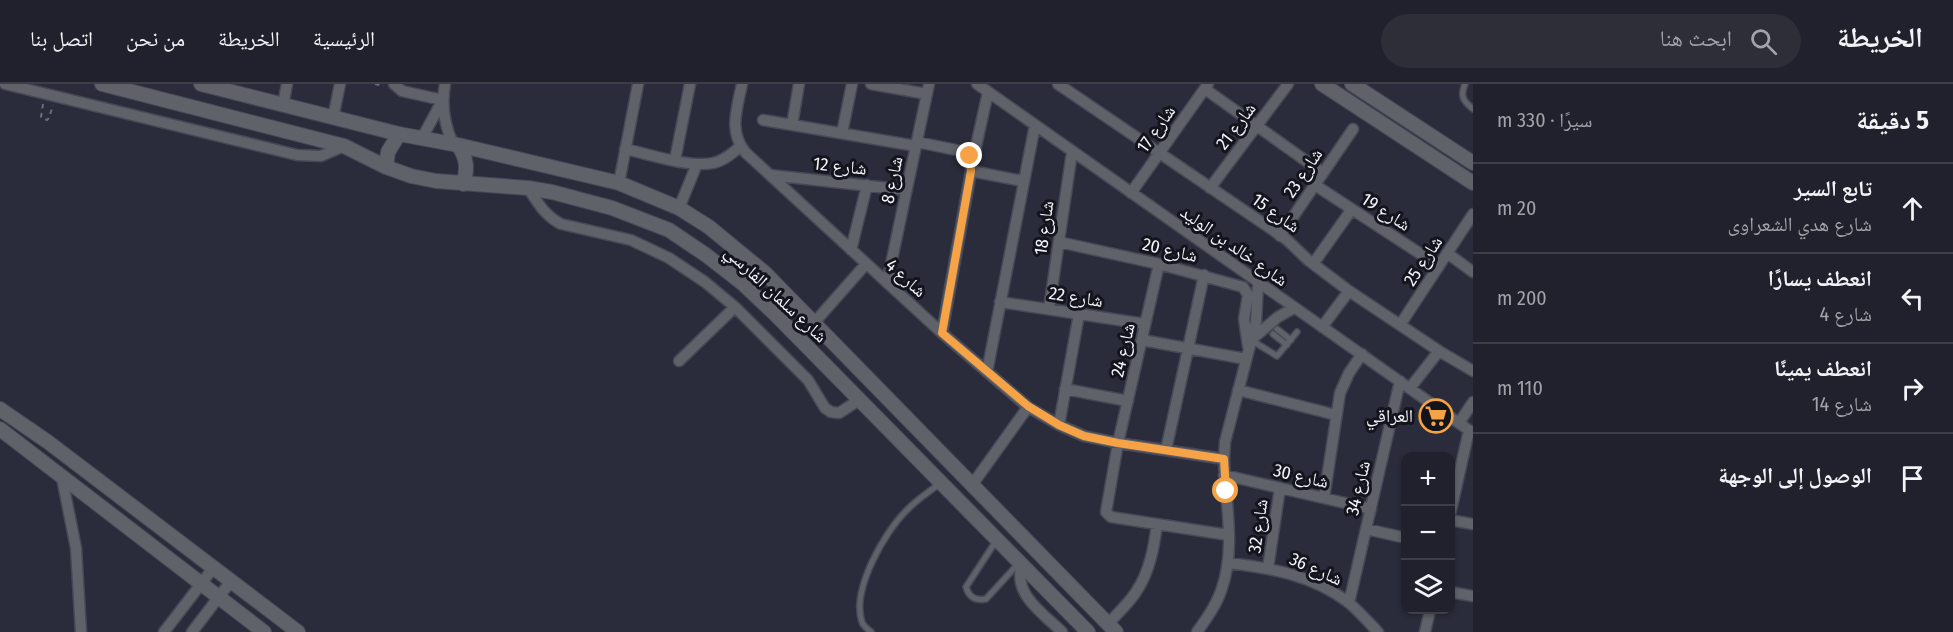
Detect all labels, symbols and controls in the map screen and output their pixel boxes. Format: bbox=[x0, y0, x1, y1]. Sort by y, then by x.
search box bbox=[1381, 14, 1801, 68]
text: الخريطة bbox=[1837, 21, 1923, 54]
text: ابحث هنا bbox=[1660, 25, 1732, 52]
icon: search bbox=[1747, 25, 1780, 58]
text: اتصل بنا bbox=[30, 26, 93, 52]
text: من نحن bbox=[126, 26, 185, 52]
text: الخريطة bbox=[218, 26, 280, 52]
text: الرئيسية bbox=[313, 26, 375, 52]
street label: شارع 21 bbox=[1211, 98, 1261, 154]
street label: شارع 17 bbox=[1132, 101, 1180, 157]
text: 5 دقيقة bbox=[1856, 105, 1929, 136]
text: سيرًا · 330 m bbox=[1497, 108, 1592, 132]
route end bbox=[956, 142, 982, 168]
street label: شارع 23 bbox=[1279, 144, 1327, 202]
street label: شارع 12 bbox=[812, 152, 868, 180]
street label: شارع 8 bbox=[876, 155, 908, 205]
text: تابع السير bbox=[1794, 175, 1872, 202]
street label: شارع 19 bbox=[1357, 188, 1415, 236]
street label: شارع 15 bbox=[1248, 189, 1304, 237]
icon: ahead bbox=[1896, 192, 1929, 225]
text: 20 m bbox=[1497, 196, 1536, 220]
street label: شارع 18 bbox=[1029, 199, 1059, 257]
street label: شارع خالد بن الوليد bbox=[1176, 201, 1292, 291]
text: شارع هدي الشعراوى bbox=[1727, 212, 1872, 236]
street label: شارع 25 bbox=[1399, 232, 1447, 290]
street label: شارع 20 bbox=[1140, 233, 1200, 267]
street label: شارع سلمان الفارسي bbox=[718, 241, 832, 350]
street label: شارع 4 bbox=[881, 254, 931, 302]
text: انعطف يسارًا bbox=[1768, 265, 1872, 292]
street label: شارع 22 bbox=[1047, 282, 1105, 312]
icon: left bbox=[1896, 282, 1929, 315]
text: 200 m bbox=[1497, 286, 1547, 310]
text: شارع 4 bbox=[1820, 302, 1872, 326]
street label: شارع 24 bbox=[1106, 321, 1140, 379]
text: انعطف يمينًا bbox=[1774, 355, 1872, 382]
icon: right bbox=[1896, 372, 1929, 405]
text: 110 m bbox=[1497, 376, 1543, 400]
text: شارع 14 bbox=[1812, 392, 1872, 416]
supermarket icon: العراقي bbox=[1418, 398, 1454, 434]
place label: العراقي bbox=[1366, 405, 1413, 431]
map controls bbox=[1401, 452, 1455, 614]
button: + bbox=[1401, 452, 1455, 506]
street label: شارع 30 bbox=[1271, 459, 1331, 493]
street label: شارع 34 bbox=[1341, 459, 1375, 517]
text: الوصول إلى الوجهة bbox=[1718, 462, 1872, 489]
icon: arrive bbox=[1896, 462, 1929, 495]
route start bbox=[1212, 477, 1238, 503]
street label: شارع 32 bbox=[1243, 498, 1273, 554]
button: − bbox=[1401, 506, 1455, 560]
street label: شارع 36 bbox=[1286, 548, 1346, 590]
button: layers bbox=[1401, 560, 1455, 614]

